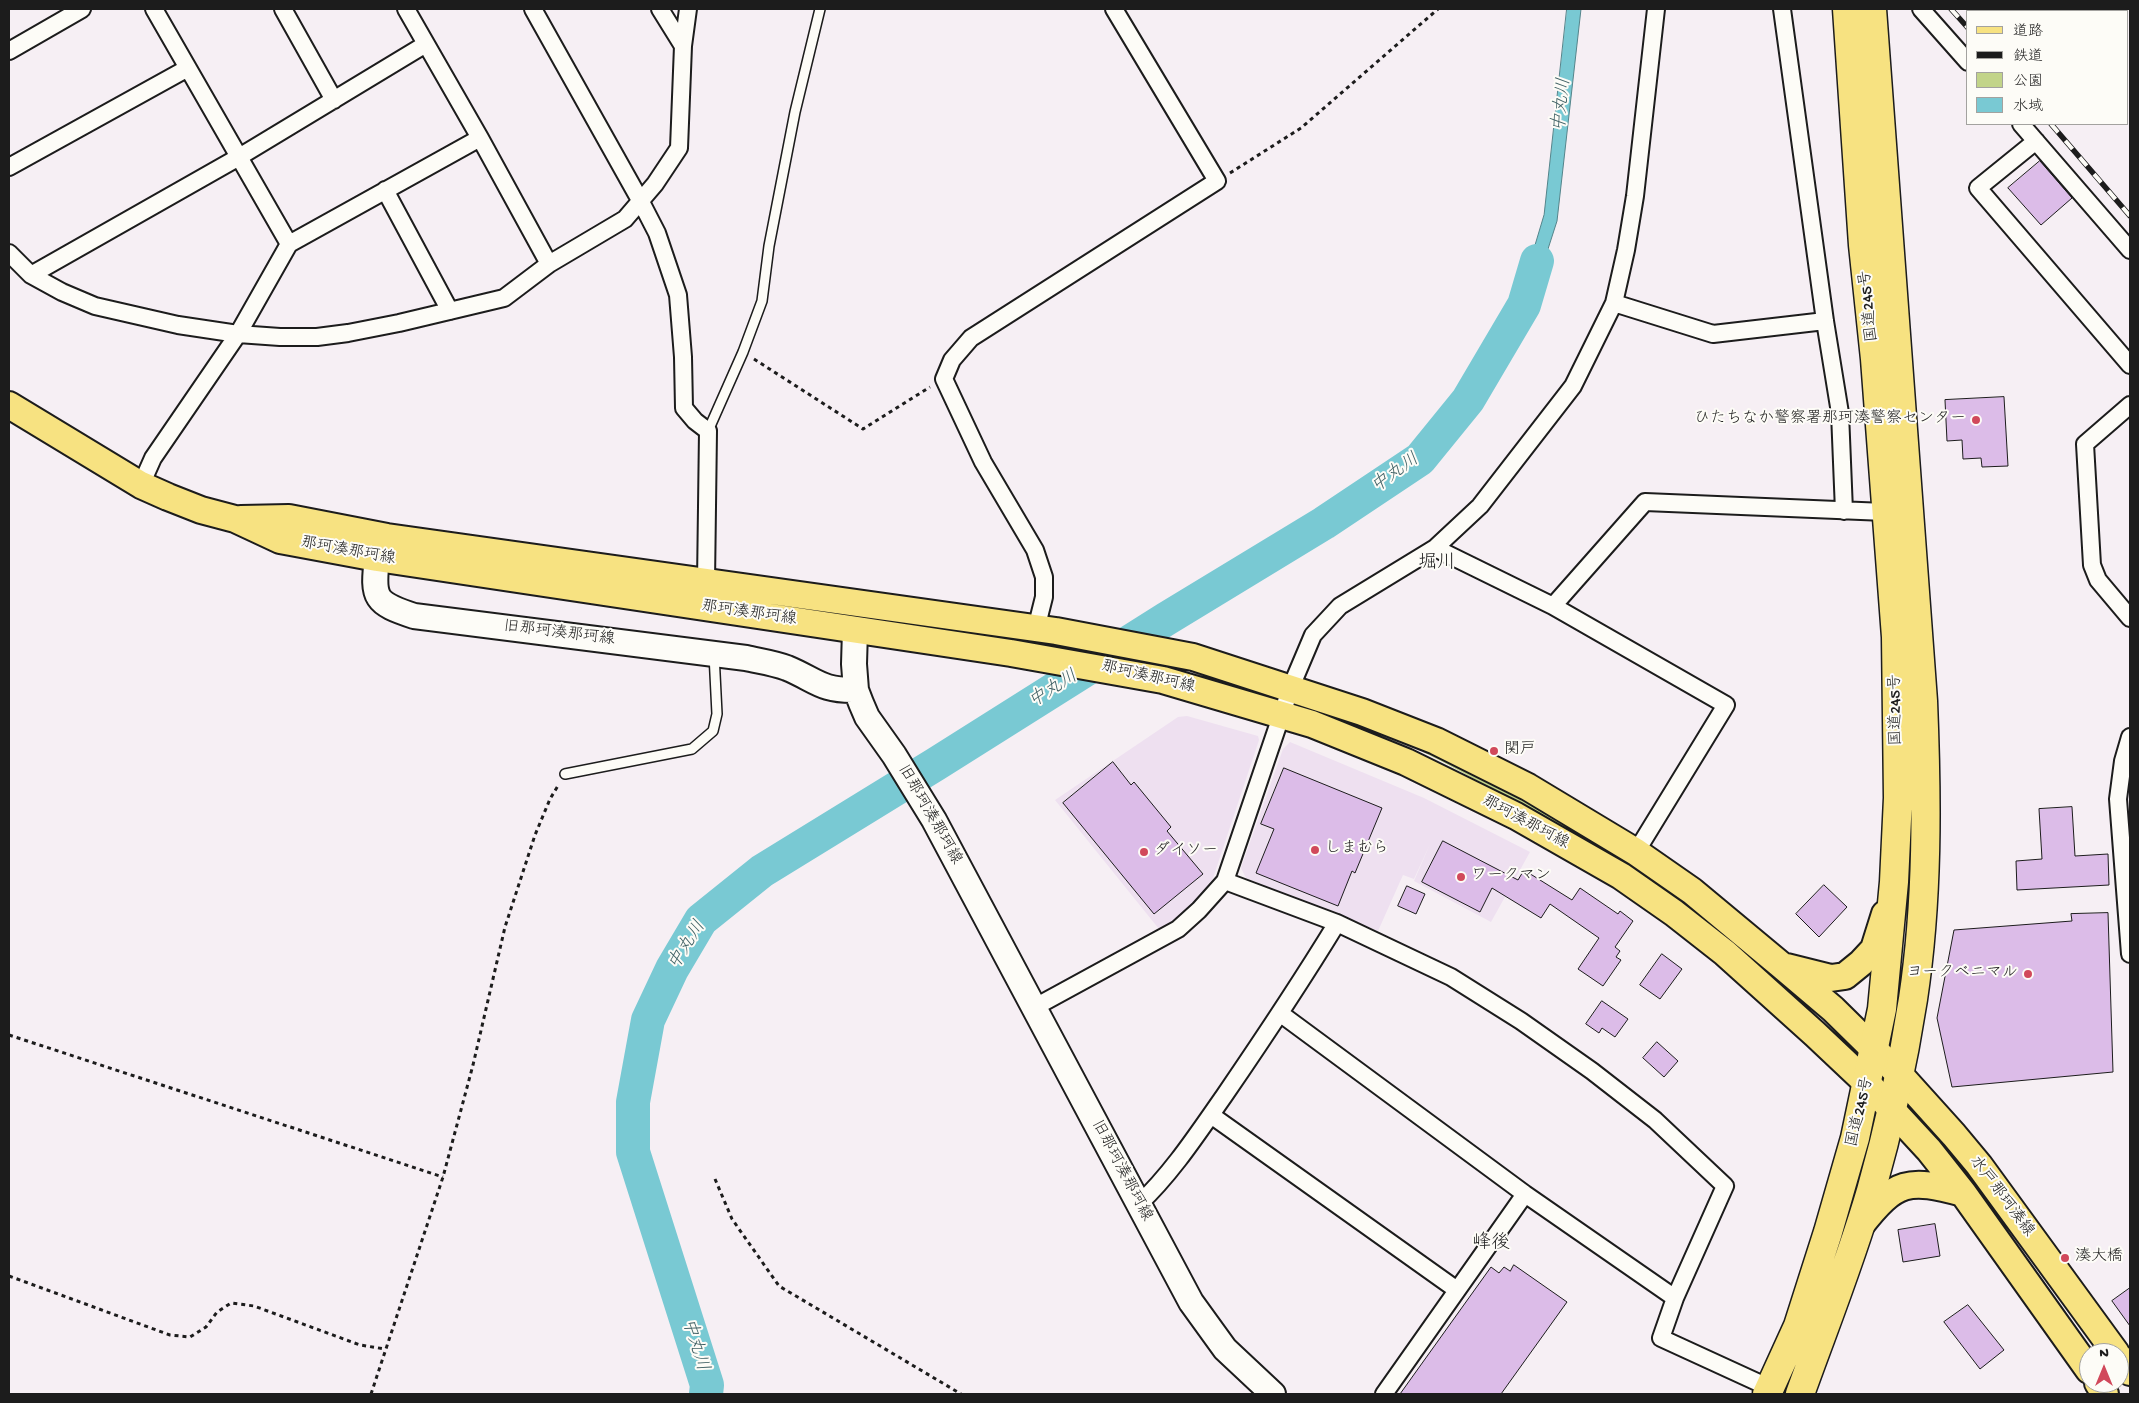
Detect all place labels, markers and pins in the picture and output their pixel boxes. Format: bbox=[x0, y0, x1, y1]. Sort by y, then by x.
place label: ひたちなか警察署那珂湊警察センター bbox=[1694, 410, 1966, 430]
marker: ひたちなか警察署那珂湊警察センター bbox=[1970, 414, 1982, 426]
place label: 関戸 bbox=[1504, 741, 1536, 761]
marker: 関戸 bbox=[1488, 745, 1500, 757]
place label: しまむら bbox=[1325, 840, 1389, 860]
place label: ダイソー bbox=[1154, 842, 1218, 862]
marker: しまむら bbox=[1309, 844, 1321, 856]
marker: ダイソー bbox=[1138, 846, 1150, 858]
place label: ワークマン bbox=[1471, 867, 1551, 887]
marker: ワークマン bbox=[1455, 871, 1467, 883]
place label: ヨークベニマル bbox=[1907, 964, 2018, 984]
marker: ヨークベニマル bbox=[2022, 968, 2034, 980]
place label: 湊大橋 bbox=[2075, 1248, 2123, 1268]
marker: 湊大橋 bbox=[2059, 1252, 2071, 1264]

